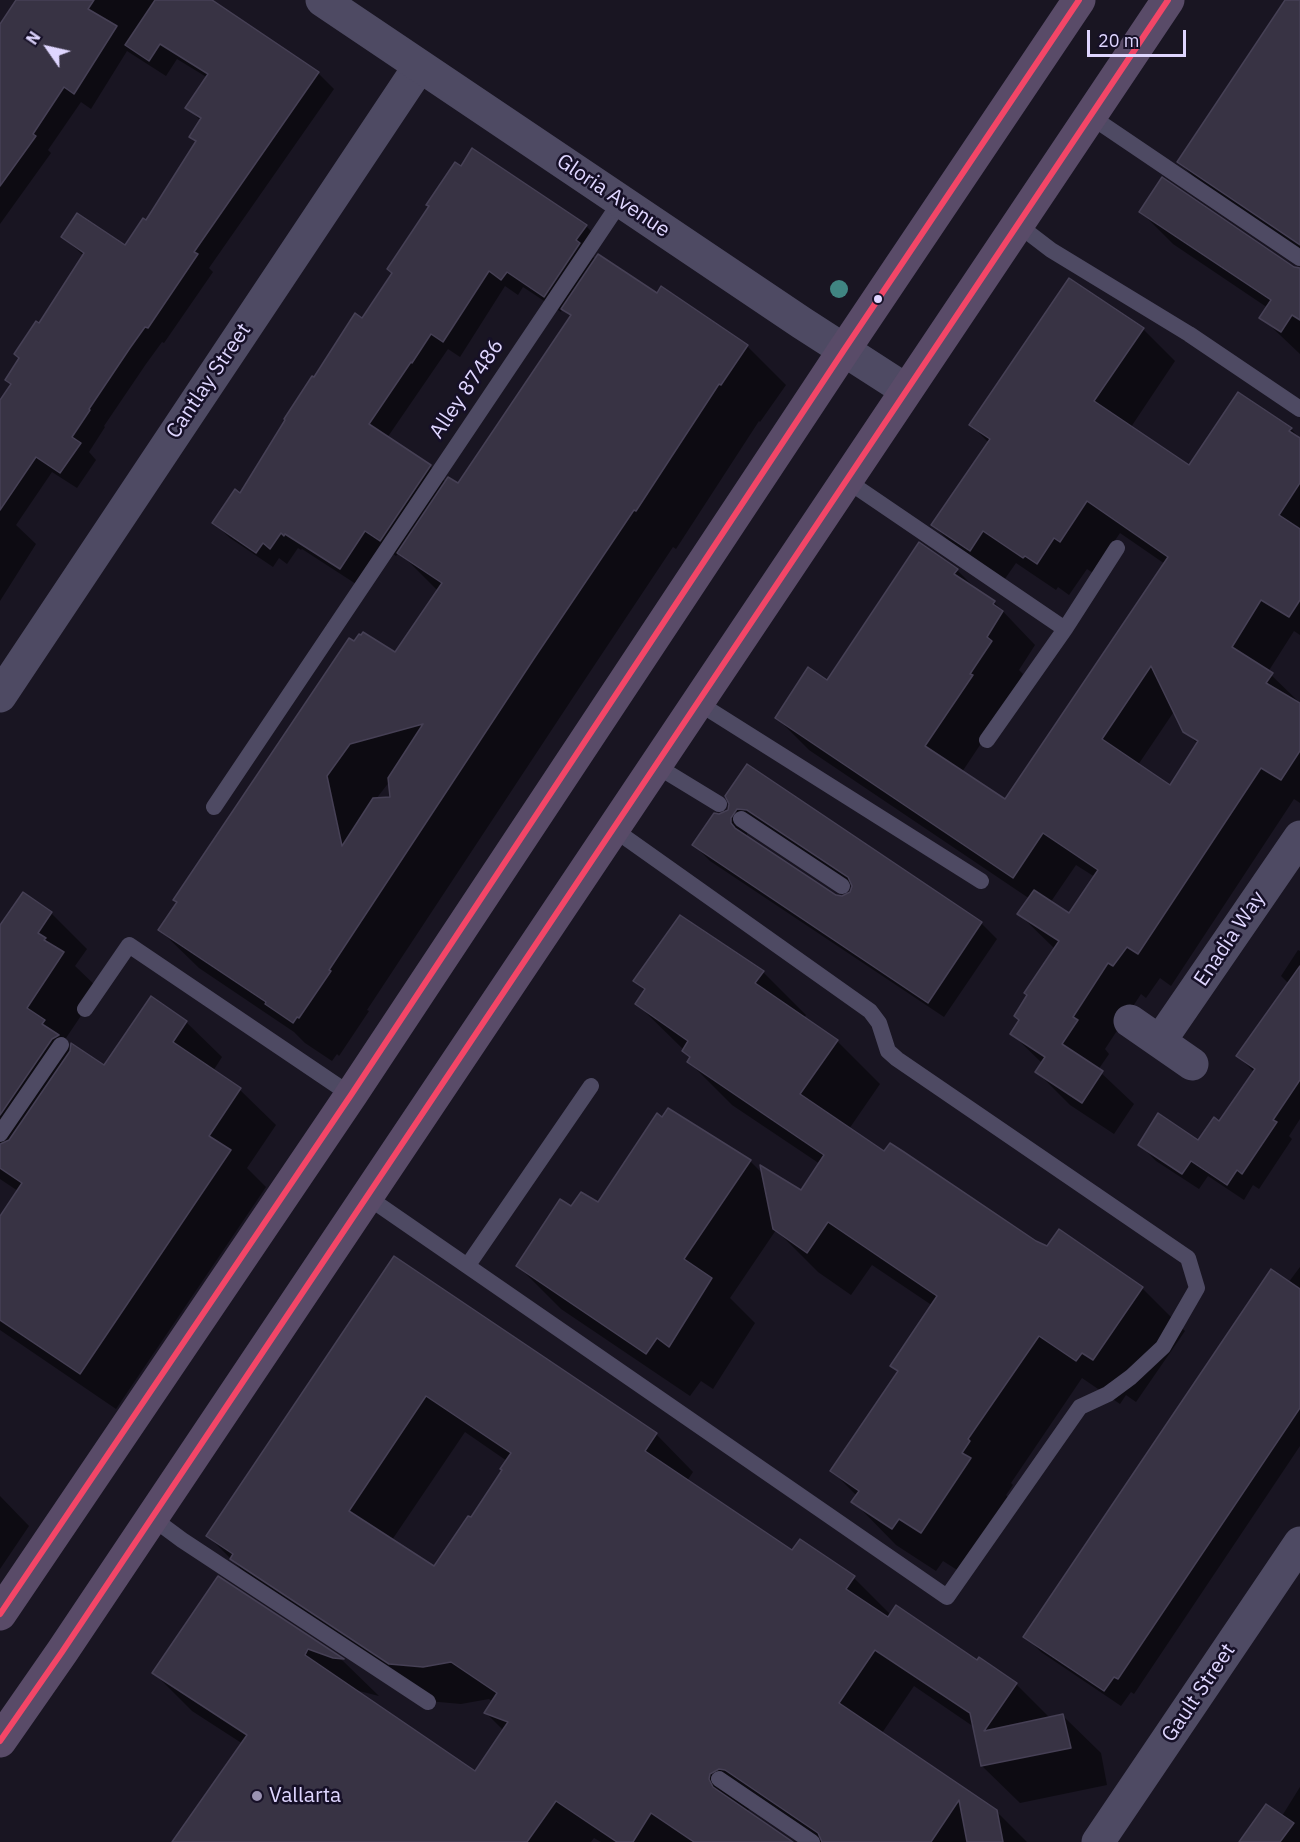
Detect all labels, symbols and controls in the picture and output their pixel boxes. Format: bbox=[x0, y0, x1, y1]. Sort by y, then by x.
north arrow bbox=[18, 18, 78, 78]
scale bar bbox=[1090, 18, 1189, 56]
text: N bbox=[22, 28, 45, 48]
text: 20 m bbox=[1098, 29, 1140, 52]
street label: Gloria Avenue bbox=[552, 149, 674, 243]
unlabelled marker bbox=[872, 293, 884, 305]
street label: Cantlay Street bbox=[161, 319, 257, 443]
street label: Alley 87486 bbox=[425, 334, 509, 444]
street label: Enadia Way bbox=[1189, 887, 1271, 991]
street label: Gault Street bbox=[1157, 1639, 1241, 1747]
place label: Vallarta bbox=[269, 1783, 341, 1809]
marker: Vallarta bbox=[250, 1789, 264, 1803]

